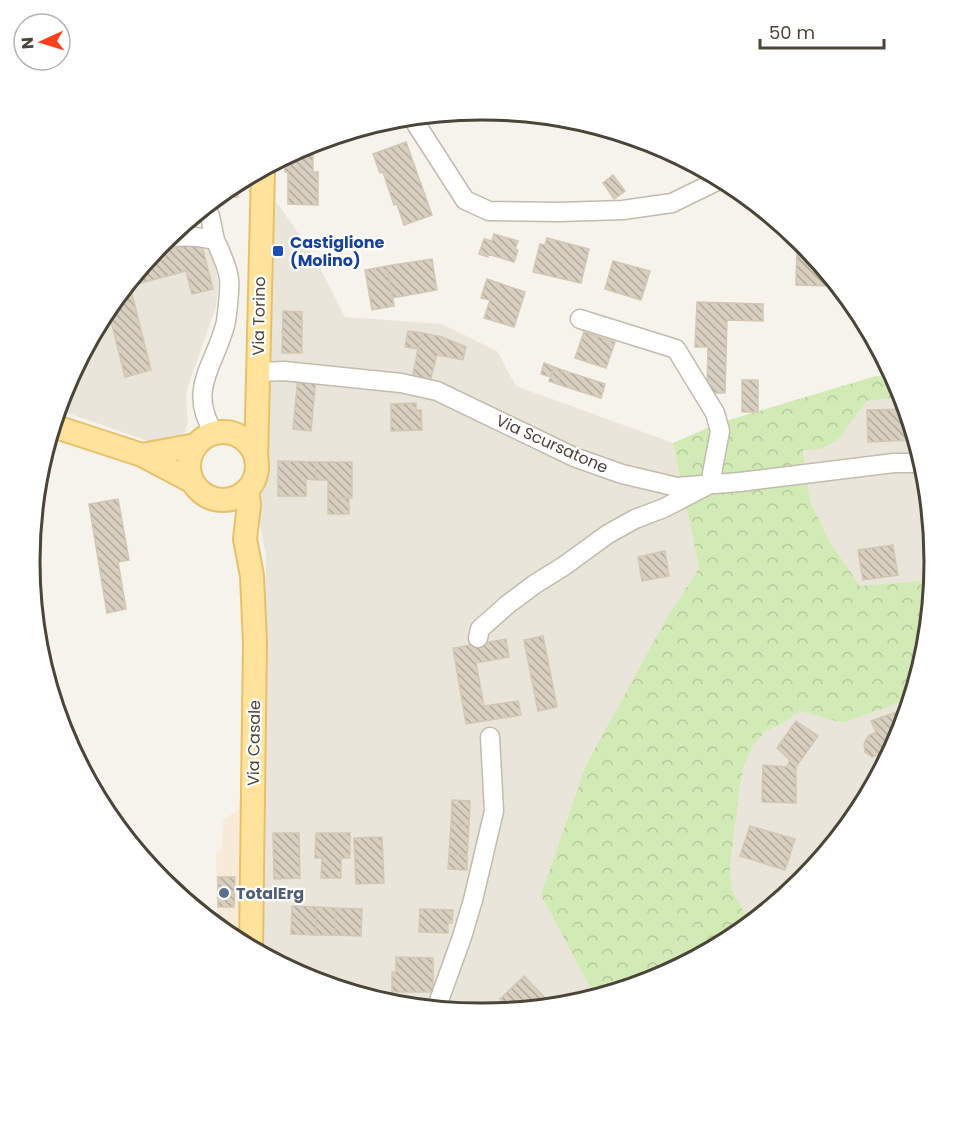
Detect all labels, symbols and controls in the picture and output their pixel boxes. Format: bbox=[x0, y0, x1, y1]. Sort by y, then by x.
north arrow bbox=[12, 12, 72, 72]
scale bar bbox=[760, 12, 884, 50]
text: 50 m bbox=[769, 20, 815, 45]
text: N bbox=[16, 36, 39, 50]
place label: Castiglione (Molino) bbox=[290, 231, 384, 272]
marker: Castiglione (Molino) bbox=[271, 244, 285, 258]
street label: Via Torino bbox=[247, 276, 271, 356]
street label: Via Scursatone bbox=[492, 409, 612, 479]
street label: Via Casale bbox=[242, 700, 266, 786]
place label: TotalErg bbox=[236, 882, 304, 905]
marker: TotalErg bbox=[217, 886, 231, 900]

